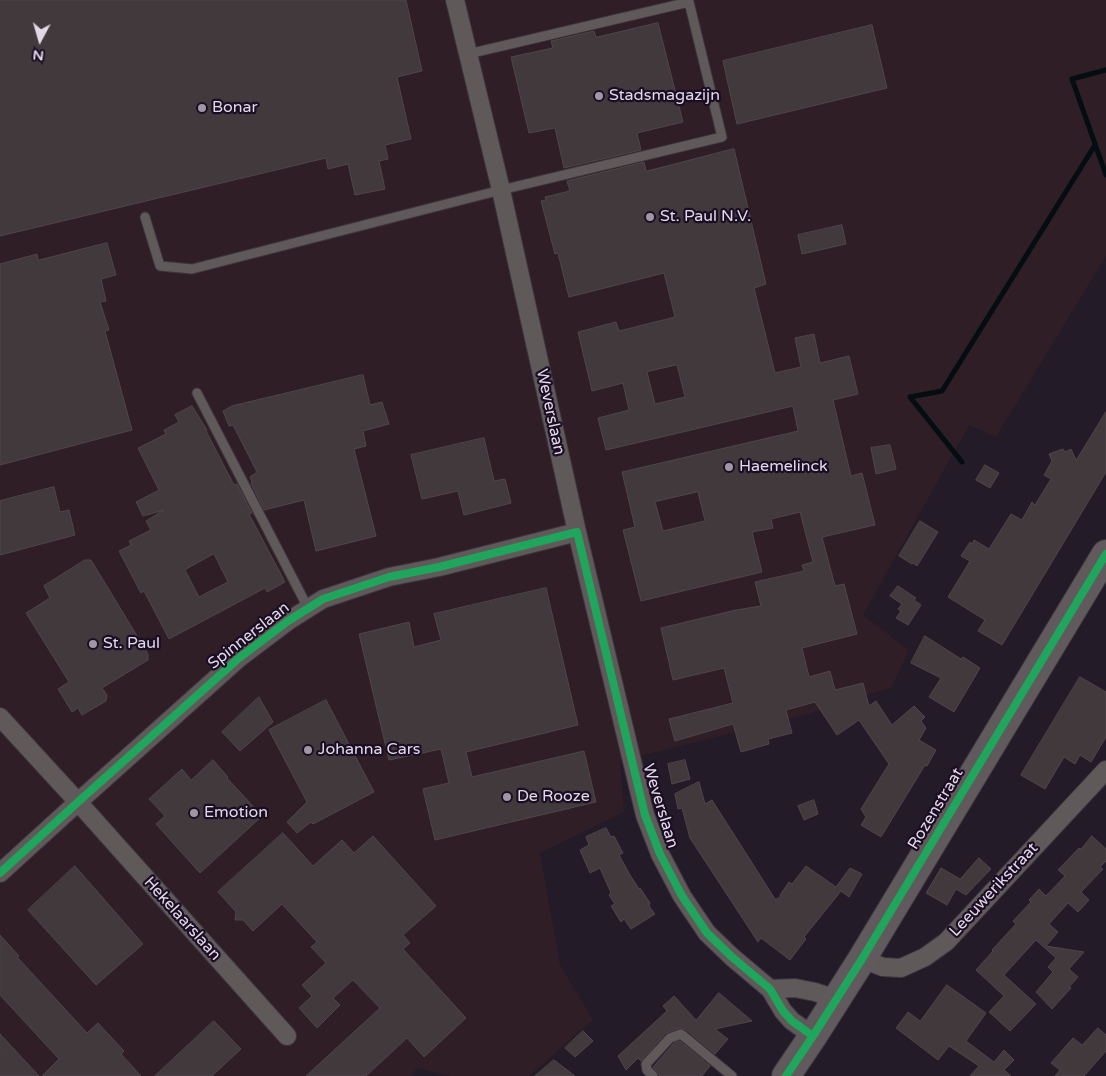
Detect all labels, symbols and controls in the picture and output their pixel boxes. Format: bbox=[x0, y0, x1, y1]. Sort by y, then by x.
north arrow bbox=[15, 15, 65, 65]
text: N bbox=[32, 46, 45, 64]
place label: Stadsmagazijn bbox=[609, 86, 720, 106]
marker: Stadsmagazijn bbox=[593, 90, 605, 102]
place label: Bonar bbox=[212, 98, 258, 118]
marker: Bonar bbox=[196, 102, 208, 114]
place label: St. Paul N.V. bbox=[660, 207, 751, 227]
marker: St. Paul N.V. bbox=[644, 211, 656, 223]
street label: Weverslaan bbox=[532, 367, 568, 457]
place label: Haemelinck bbox=[739, 457, 828, 477]
marker: Haemelinck bbox=[723, 461, 735, 473]
street label: Spinnerslaan bbox=[205, 598, 293, 674]
place label: St. Paul bbox=[103, 634, 160, 654]
marker: St. Paul bbox=[87, 638, 99, 650]
place label: Johanna Cars bbox=[318, 740, 420, 760]
marker: Johanna Cars bbox=[302, 744, 314, 756]
street label: Weverslaan bbox=[638, 761, 682, 851]
street label: Rozenstraat bbox=[904, 765, 968, 853]
place label: De Rooze bbox=[517, 787, 590, 807]
marker: De Rooze bbox=[501, 791, 513, 803]
place label: Emotion bbox=[204, 803, 268, 823]
marker: Emotion bbox=[188, 807, 200, 819]
street label: Leeuwerikstraat bbox=[946, 839, 1042, 941]
street label: Hekelaarslaan bbox=[139, 873, 225, 965]

